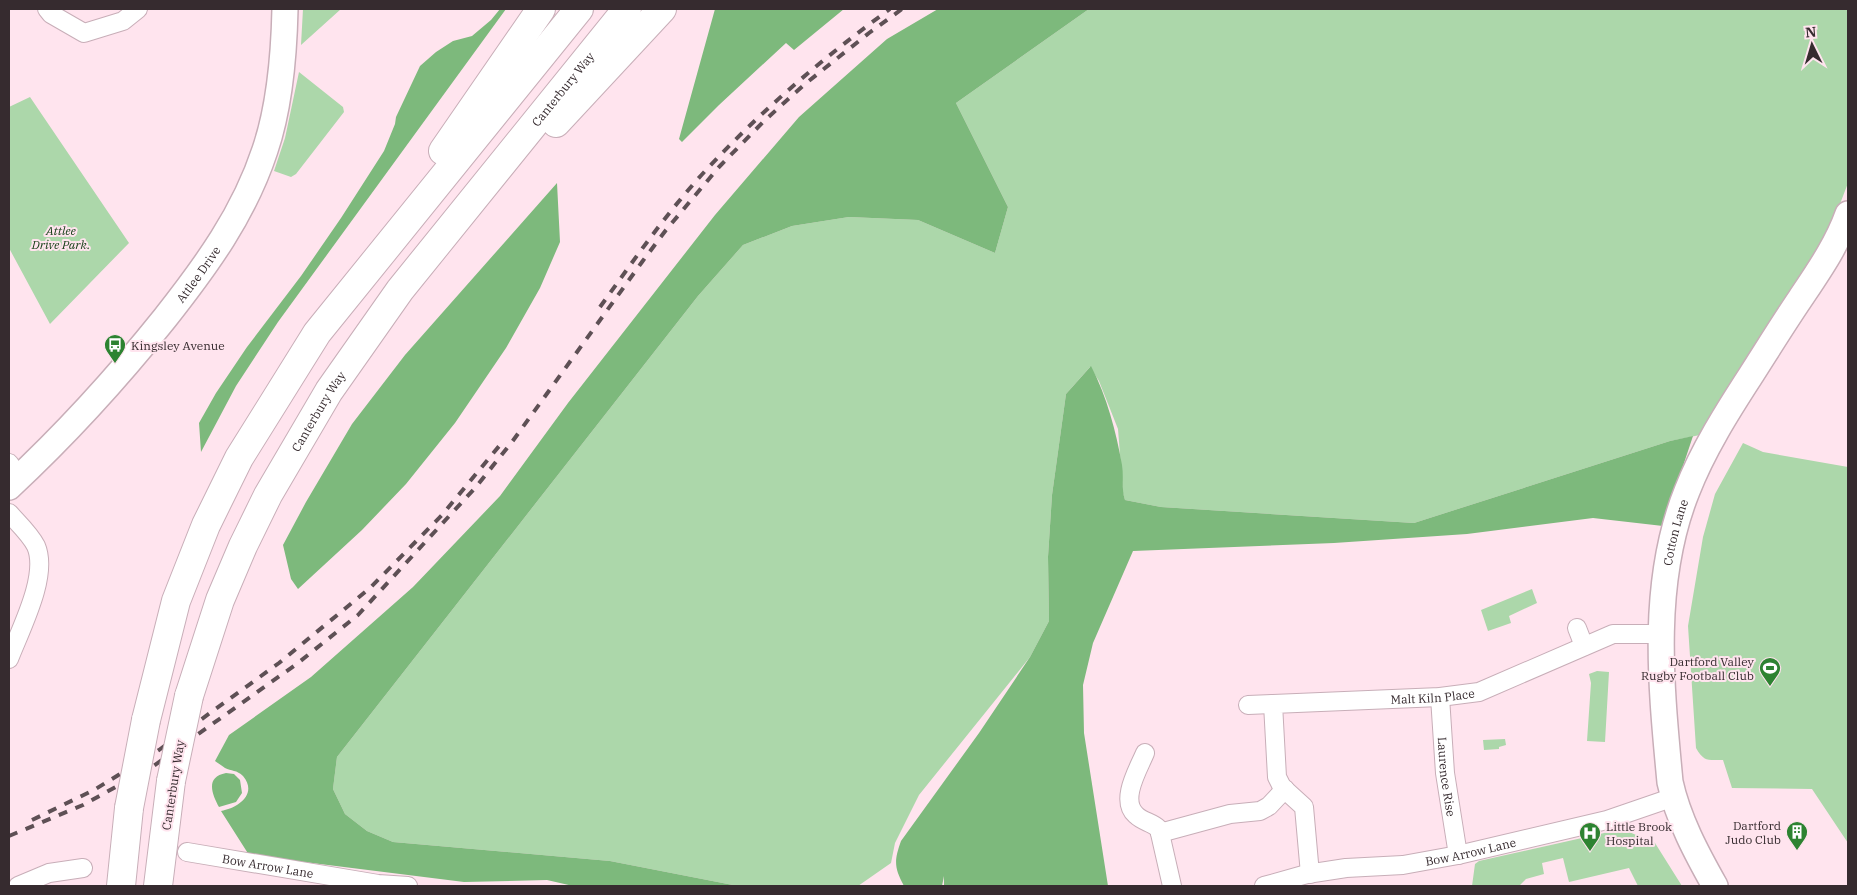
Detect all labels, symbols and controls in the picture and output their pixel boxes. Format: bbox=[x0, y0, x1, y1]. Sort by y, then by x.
north arrow bbox=[1787, 20, 1837, 70]
text: N bbox=[1805, 23, 1817, 41]
street label: Canterbury Way bbox=[528, 48, 597, 129]
park label: Attlee Drive Park. bbox=[31, 223, 90, 252]
street label: Attlee Drive bbox=[172, 243, 223, 305]
bus stop icon: Kingsley Avenue bbox=[103, 333, 127, 364]
place label: Kingsley Avenue bbox=[131, 338, 225, 353]
street label: Canterbury Way bbox=[288, 368, 349, 454]
street label: Cotton Lane bbox=[1659, 497, 1691, 567]
place label: Dartford Valley Rugby Football Club bbox=[1641, 654, 1755, 683]
sports icon: Dartford Valley Rugby Football Club bbox=[1758, 656, 1782, 687]
street label: Malt Kiln Place bbox=[1390, 685, 1475, 707]
street label: Laurence Rise bbox=[1435, 736, 1459, 817]
street label: Canterbury Way bbox=[158, 738, 188, 831]
place label: Dartford Judo Club bbox=[1725, 818, 1781, 847]
place label: Little Brook Hospital bbox=[1606, 819, 1672, 848]
building icon: Dartford Judo Club bbox=[1785, 820, 1809, 851]
hospital icon: Little Brook Hospital bbox=[1578, 821, 1602, 852]
street label: Bow Arrow Lane bbox=[1424, 834, 1517, 868]
street label: Bow Arrow Lane bbox=[221, 851, 315, 881]

